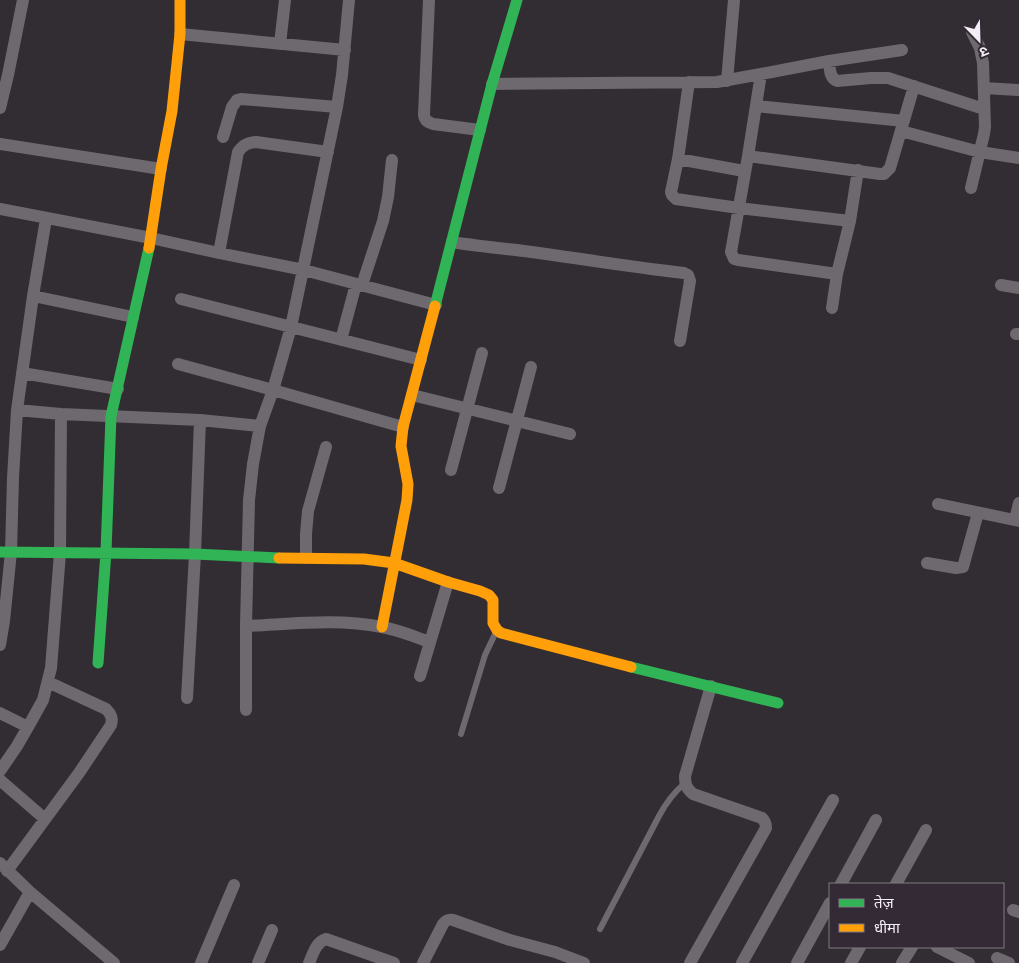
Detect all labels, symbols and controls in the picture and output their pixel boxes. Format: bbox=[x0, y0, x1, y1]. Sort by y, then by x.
north arrow bbox=[954, 15, 1004, 65]
text: उ bbox=[976, 42, 992, 63]
legend bbox=[829, 883, 1004, 948]
text: तेज़ bbox=[874, 892, 895, 912]
text: धीमा bbox=[874, 917, 901, 937]

